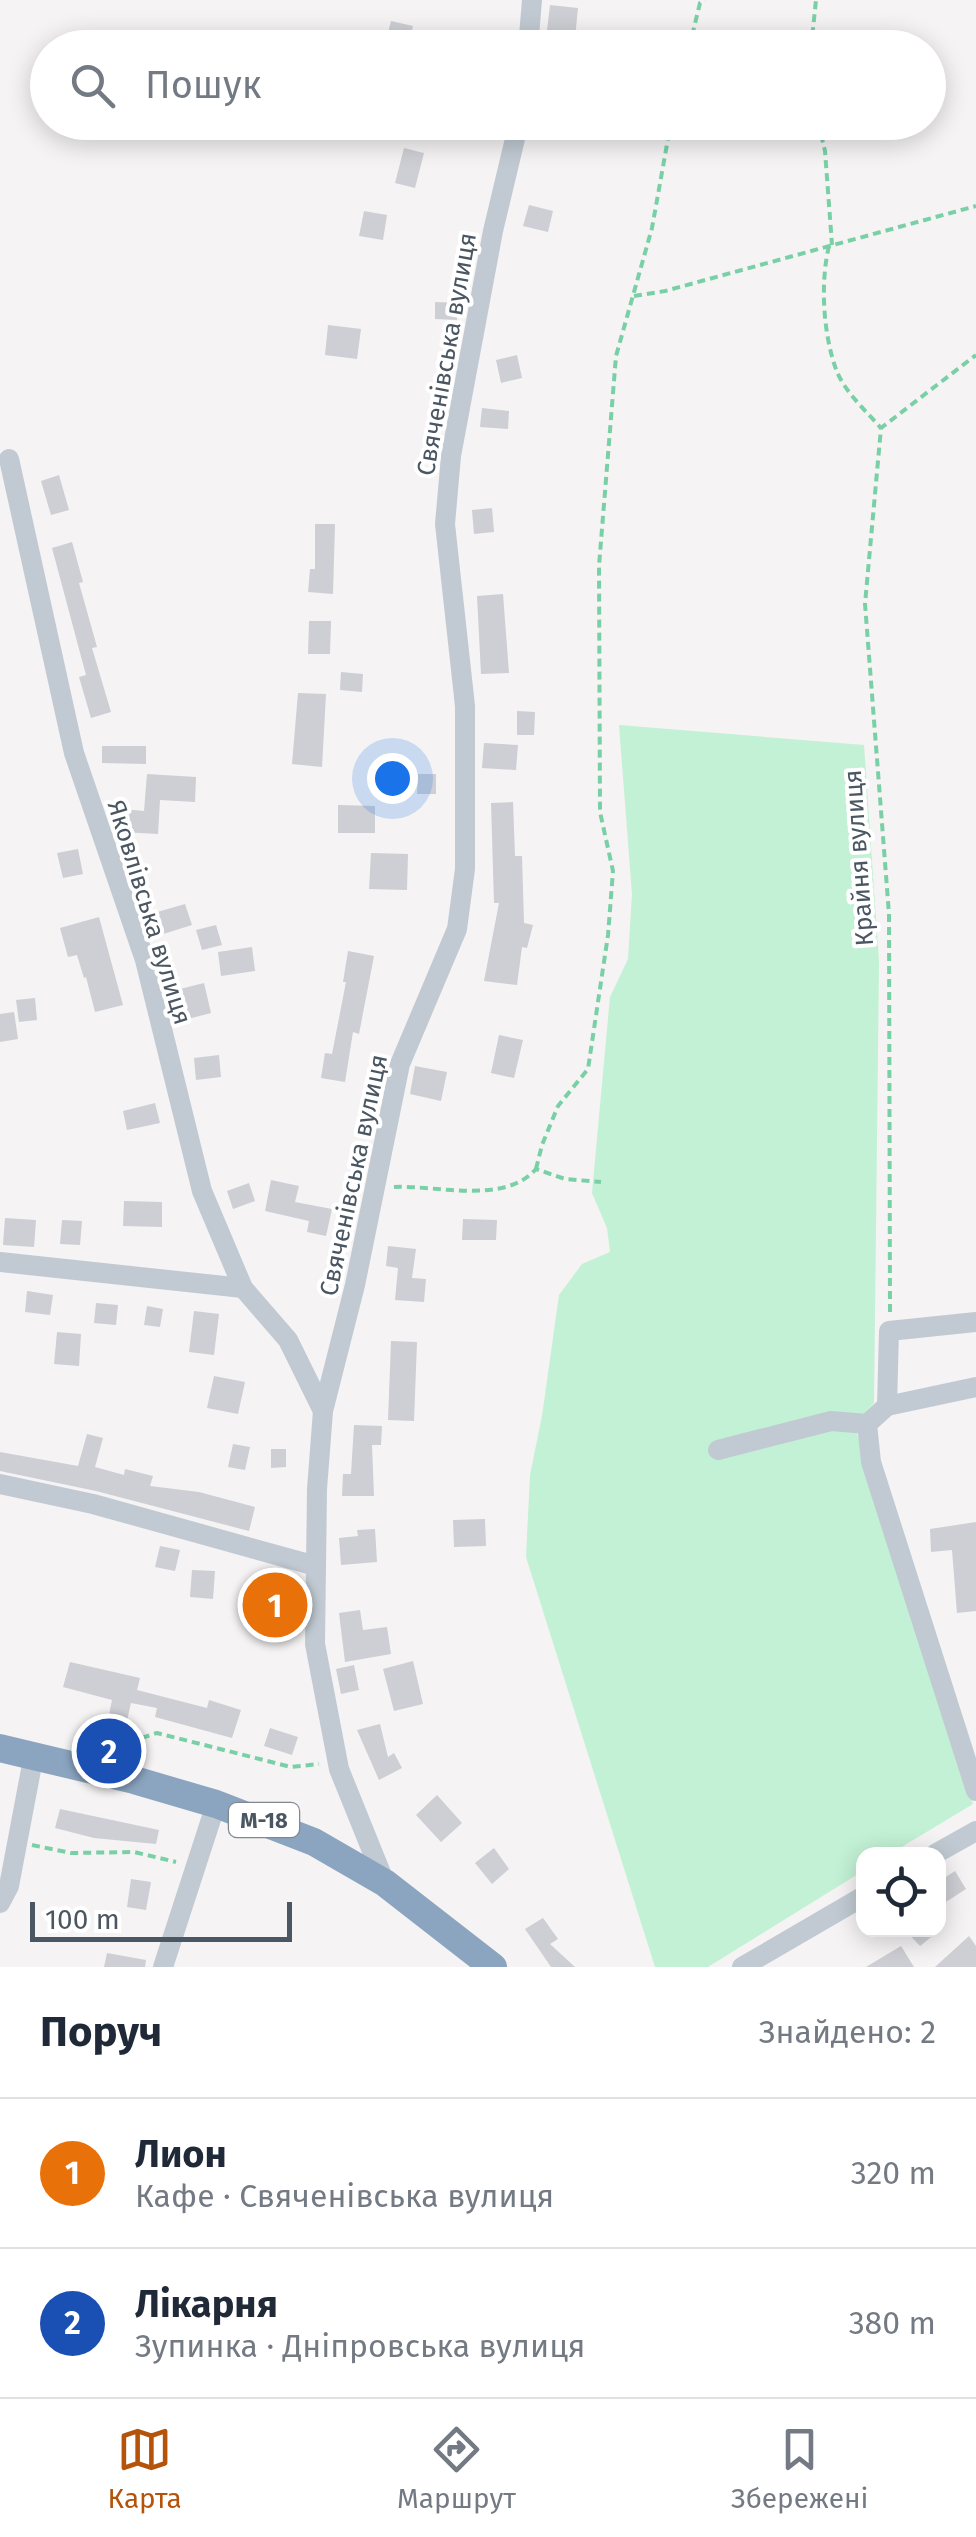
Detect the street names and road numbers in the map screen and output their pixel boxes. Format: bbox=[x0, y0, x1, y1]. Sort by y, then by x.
street label: Свяченівська вулиця bbox=[411, 230, 483, 478]
street label: Крайня вулиця bbox=[838, 769, 880, 947]
street label: Яковлівська вулиця bbox=[101, 796, 197, 1028]
street label: Свяченівська вулиця bbox=[314, 1052, 394, 1299]
road number: М-18 bbox=[229, 1803, 299, 1837]

